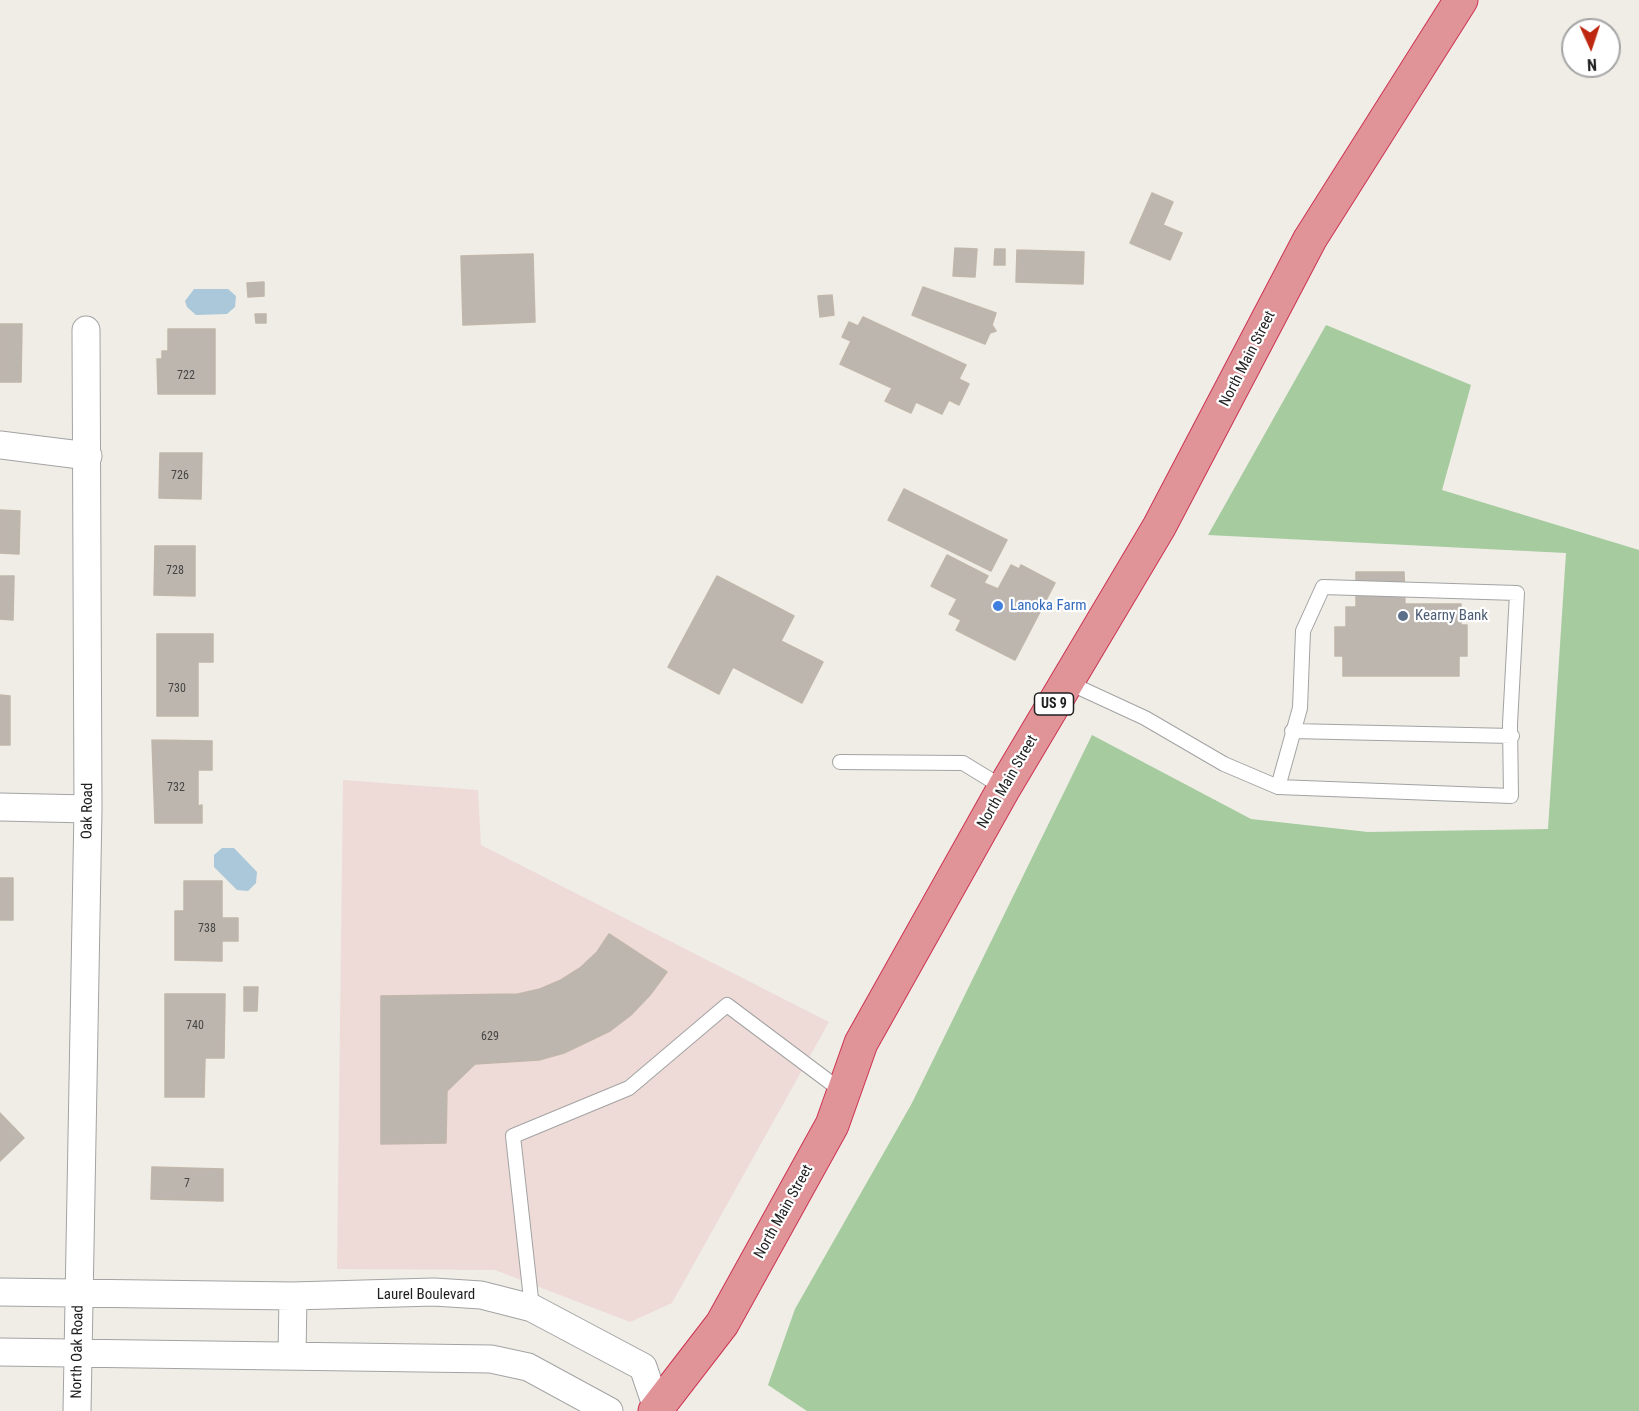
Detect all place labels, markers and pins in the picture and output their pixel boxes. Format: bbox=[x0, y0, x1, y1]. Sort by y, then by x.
place label: Lanoka Farm bbox=[1010, 597, 1087, 615]
marker: Lanoka Farm bbox=[991, 599, 1005, 613]
place label: Kearny Bank bbox=[1415, 607, 1488, 625]
marker: Kearny Bank bbox=[1396, 609, 1410, 623]

